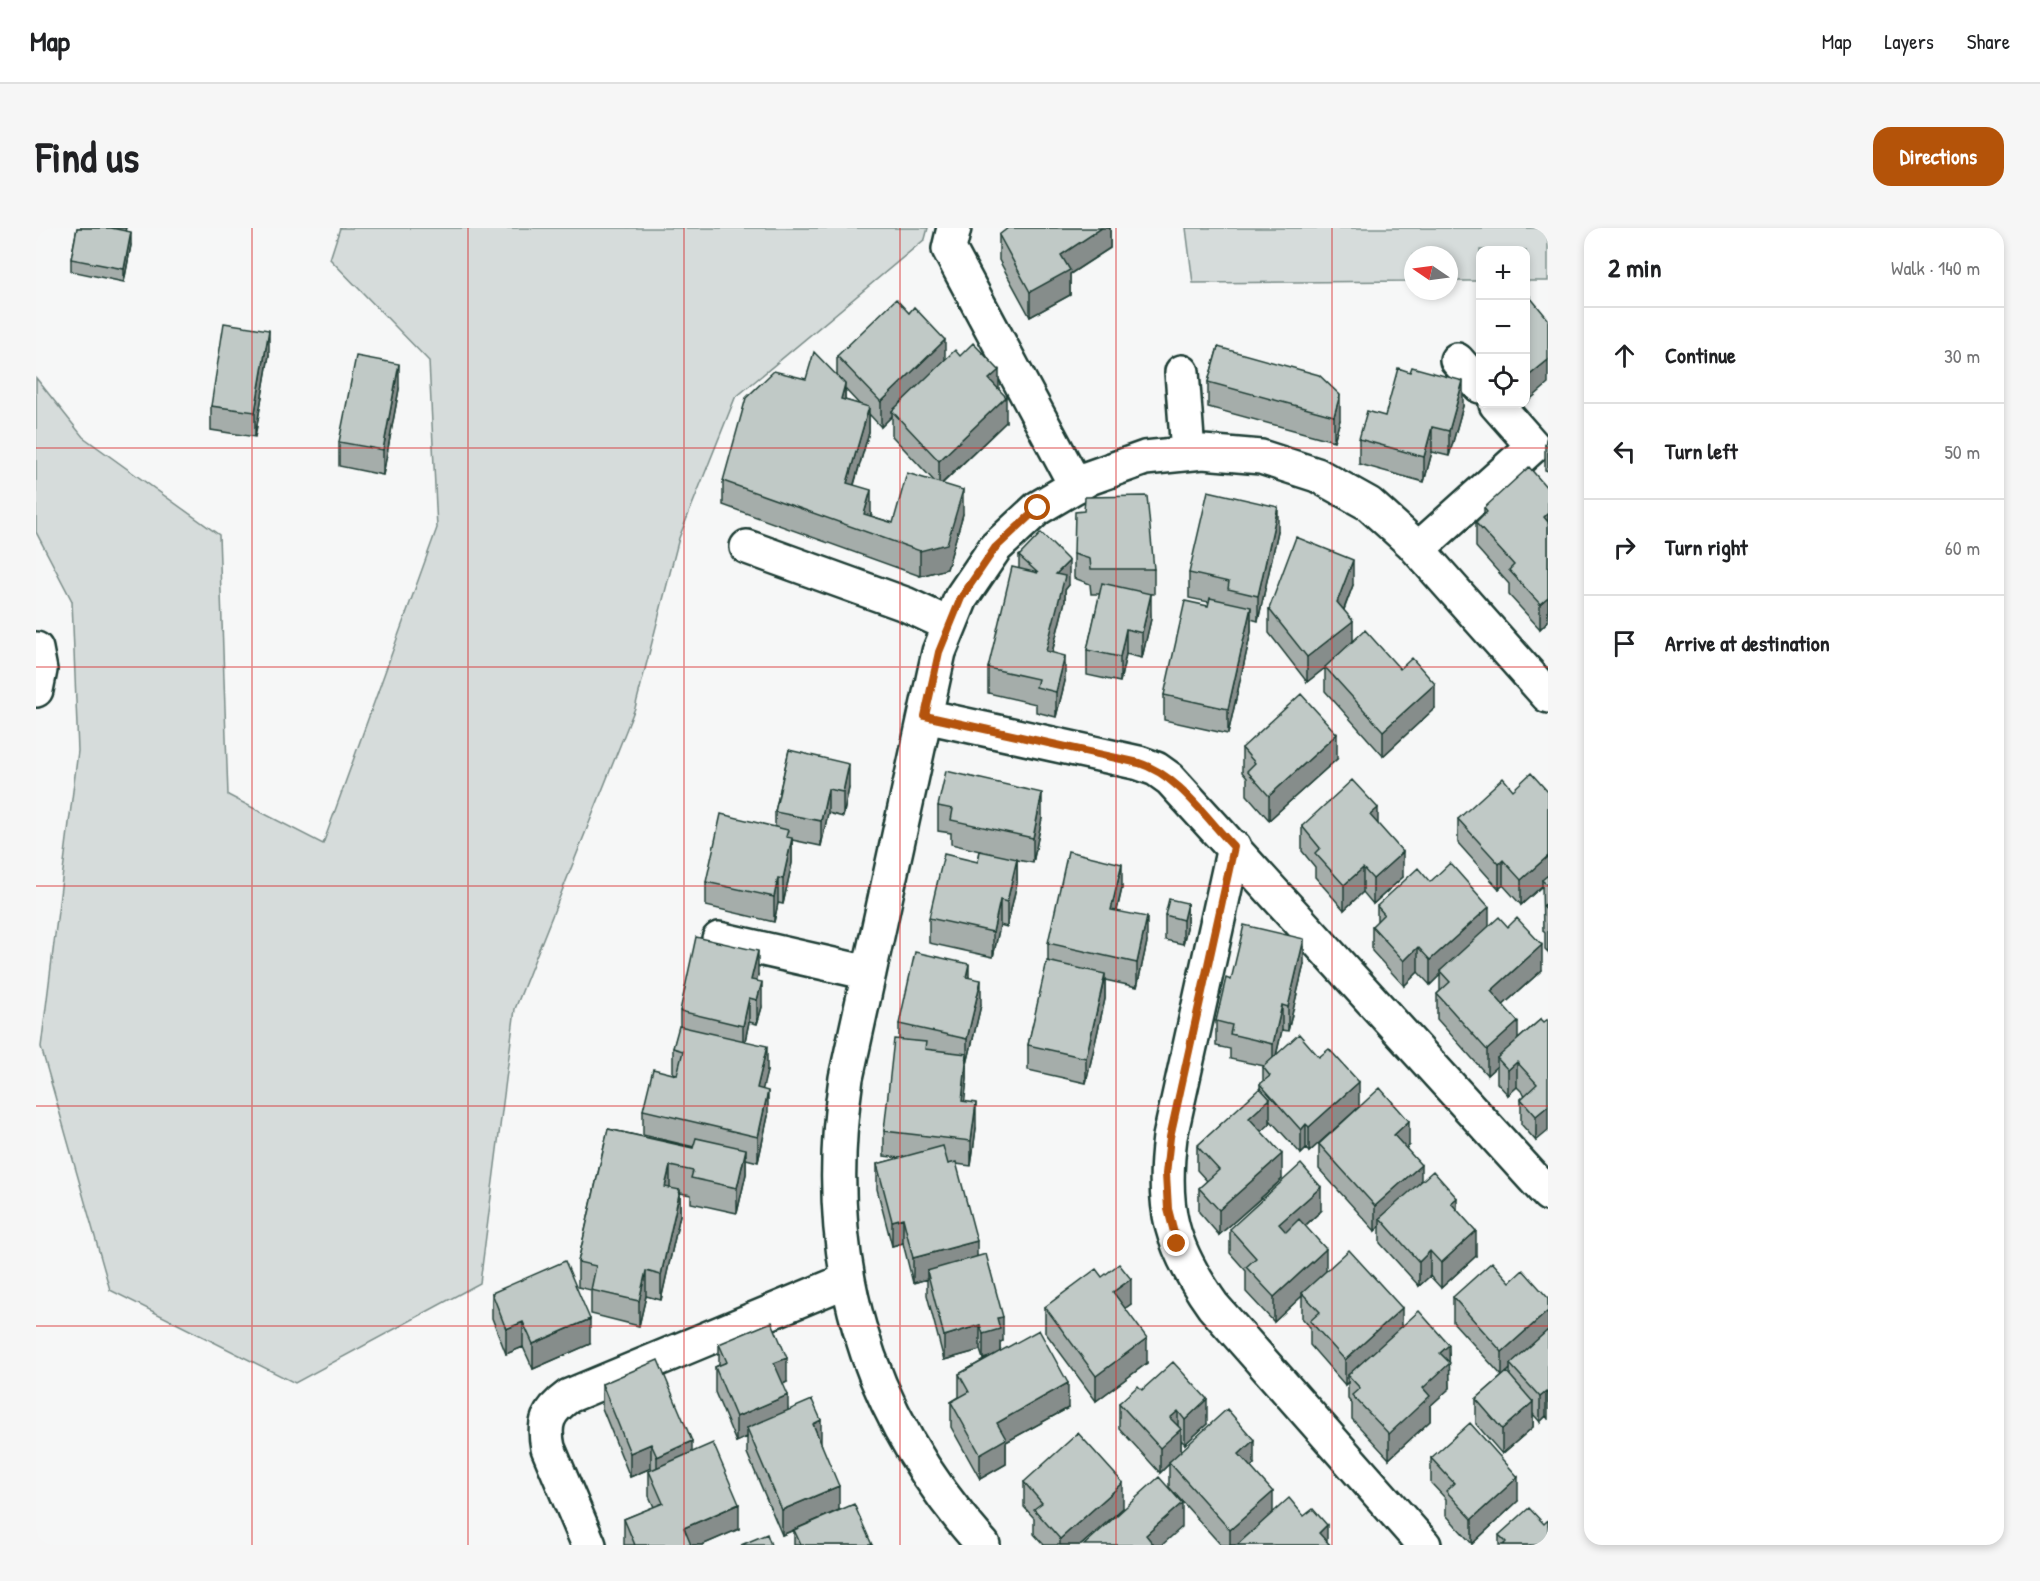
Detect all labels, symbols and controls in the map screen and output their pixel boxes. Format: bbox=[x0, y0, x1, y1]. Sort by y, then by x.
text: Map bbox=[30, 22, 70, 60]
text: Map bbox=[1822, 27, 1851, 56]
text: Layers bbox=[1884, 27, 1934, 56]
text: Share bbox=[1967, 27, 2010, 56]
button: Directions bbox=[1873, 127, 2004, 186]
text: Find us bbox=[36, 128, 139, 185]
north arrow bbox=[1404, 246, 1458, 300]
map controls bbox=[1476, 246, 1530, 408]
button: + bbox=[1476, 246, 1530, 300]
text: 2 min bbox=[1608, 250, 1661, 285]
text: Walk · 140 m bbox=[1891, 254, 1980, 281]
button: − bbox=[1476, 300, 1530, 354]
icon: ahead bbox=[1608, 339, 1641, 372]
text: Continue bbox=[1665, 340, 1736, 370]
text: 30 m bbox=[1944, 342, 1980, 369]
button: locate bbox=[1476, 354, 1530, 408]
icon: left bbox=[1608, 435, 1641, 468]
text: Turn left bbox=[1665, 436, 1738, 466]
text: 50 m bbox=[1944, 438, 1980, 465]
route start bbox=[1024, 494, 1050, 520]
icon: right bbox=[1608, 531, 1641, 564]
text: Turn right bbox=[1665, 532, 1748, 562]
text: 60 m bbox=[1945, 534, 1980, 561]
icon: arrive bbox=[1608, 627, 1641, 660]
text: Arrive at destination bbox=[1665, 628, 1830, 658]
route end bbox=[1163, 1230, 1189, 1256]

